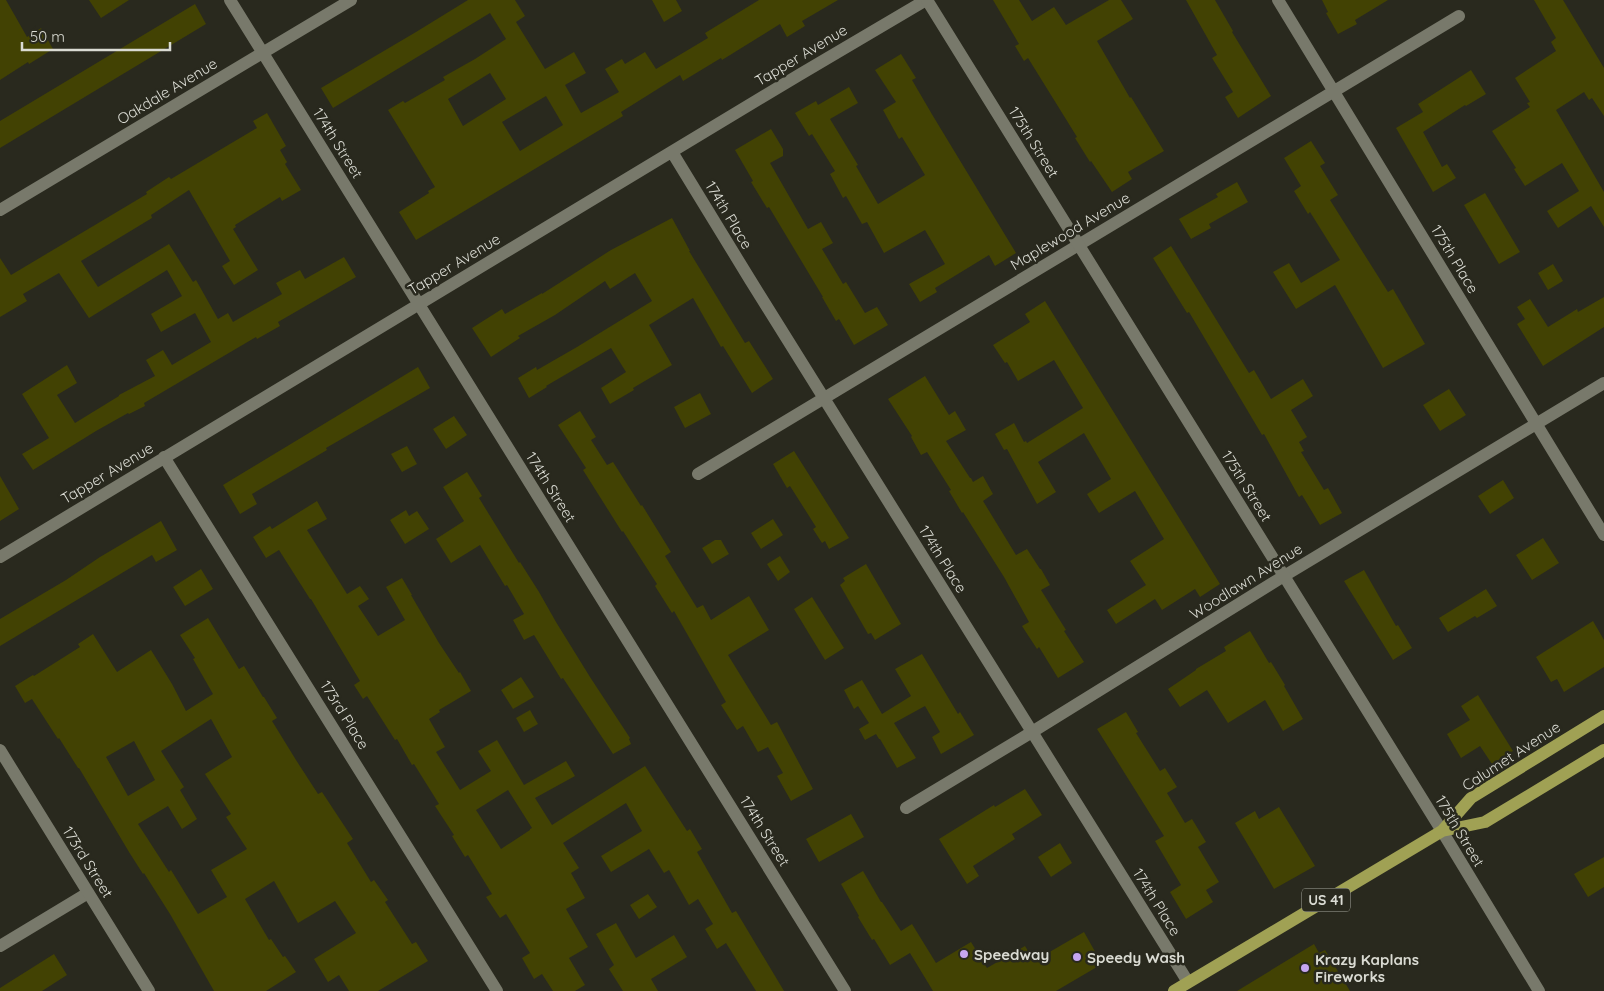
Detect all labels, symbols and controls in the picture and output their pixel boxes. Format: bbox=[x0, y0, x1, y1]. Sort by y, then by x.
scale bar bbox=[22, 20, 170, 52]
street label: Tapper Avenue bbox=[751, 20, 851, 90]
text: 50 m bbox=[30, 27, 65, 46]
street label: Oakdale Avenue bbox=[113, 54, 221, 128]
street label: 175th Street bbox=[1005, 103, 1063, 181]
street label: 174th Street bbox=[309, 104, 367, 182]
street label: 174th Place bbox=[701, 178, 757, 252]
street label: Maplewood Avenue bbox=[1007, 188, 1133, 274]
street label: 175th Place bbox=[1427, 221, 1483, 297]
street label: Tapper Avenue bbox=[404, 229, 504, 299]
street label: Tapper Avenue bbox=[57, 438, 157, 508]
street label: 175th Street bbox=[1218, 447, 1276, 525]
street label: 174th Street bbox=[522, 448, 580, 526]
street label: 174th Place bbox=[915, 522, 971, 596]
street label: Woodlawn Avenue bbox=[1186, 539, 1306, 623]
street label: 173rd Place bbox=[316, 677, 374, 753]
street label: Calumet Avenue bbox=[1458, 717, 1564, 795]
street label: 174th Street bbox=[736, 792, 794, 870]
street label: 175th Street bbox=[1431, 792, 1489, 870]
street label: 173rd Street bbox=[59, 823, 117, 901]
street label: 174th Place bbox=[1129, 865, 1185, 939]
road number: US 41 bbox=[1302, 888, 1350, 912]
place label: Speedway bbox=[974, 945, 1049, 964]
marker: Speedway bbox=[958, 948, 970, 960]
place label: Speedy Wash bbox=[1087, 948, 1185, 967]
place label: Krazy Kaplans Fireworks bbox=[1315, 950, 1419, 986]
marker: Speedy Wash bbox=[1071, 951, 1083, 963]
marker: Krazy Kaplans Fireworks bbox=[1299, 962, 1311, 974]

